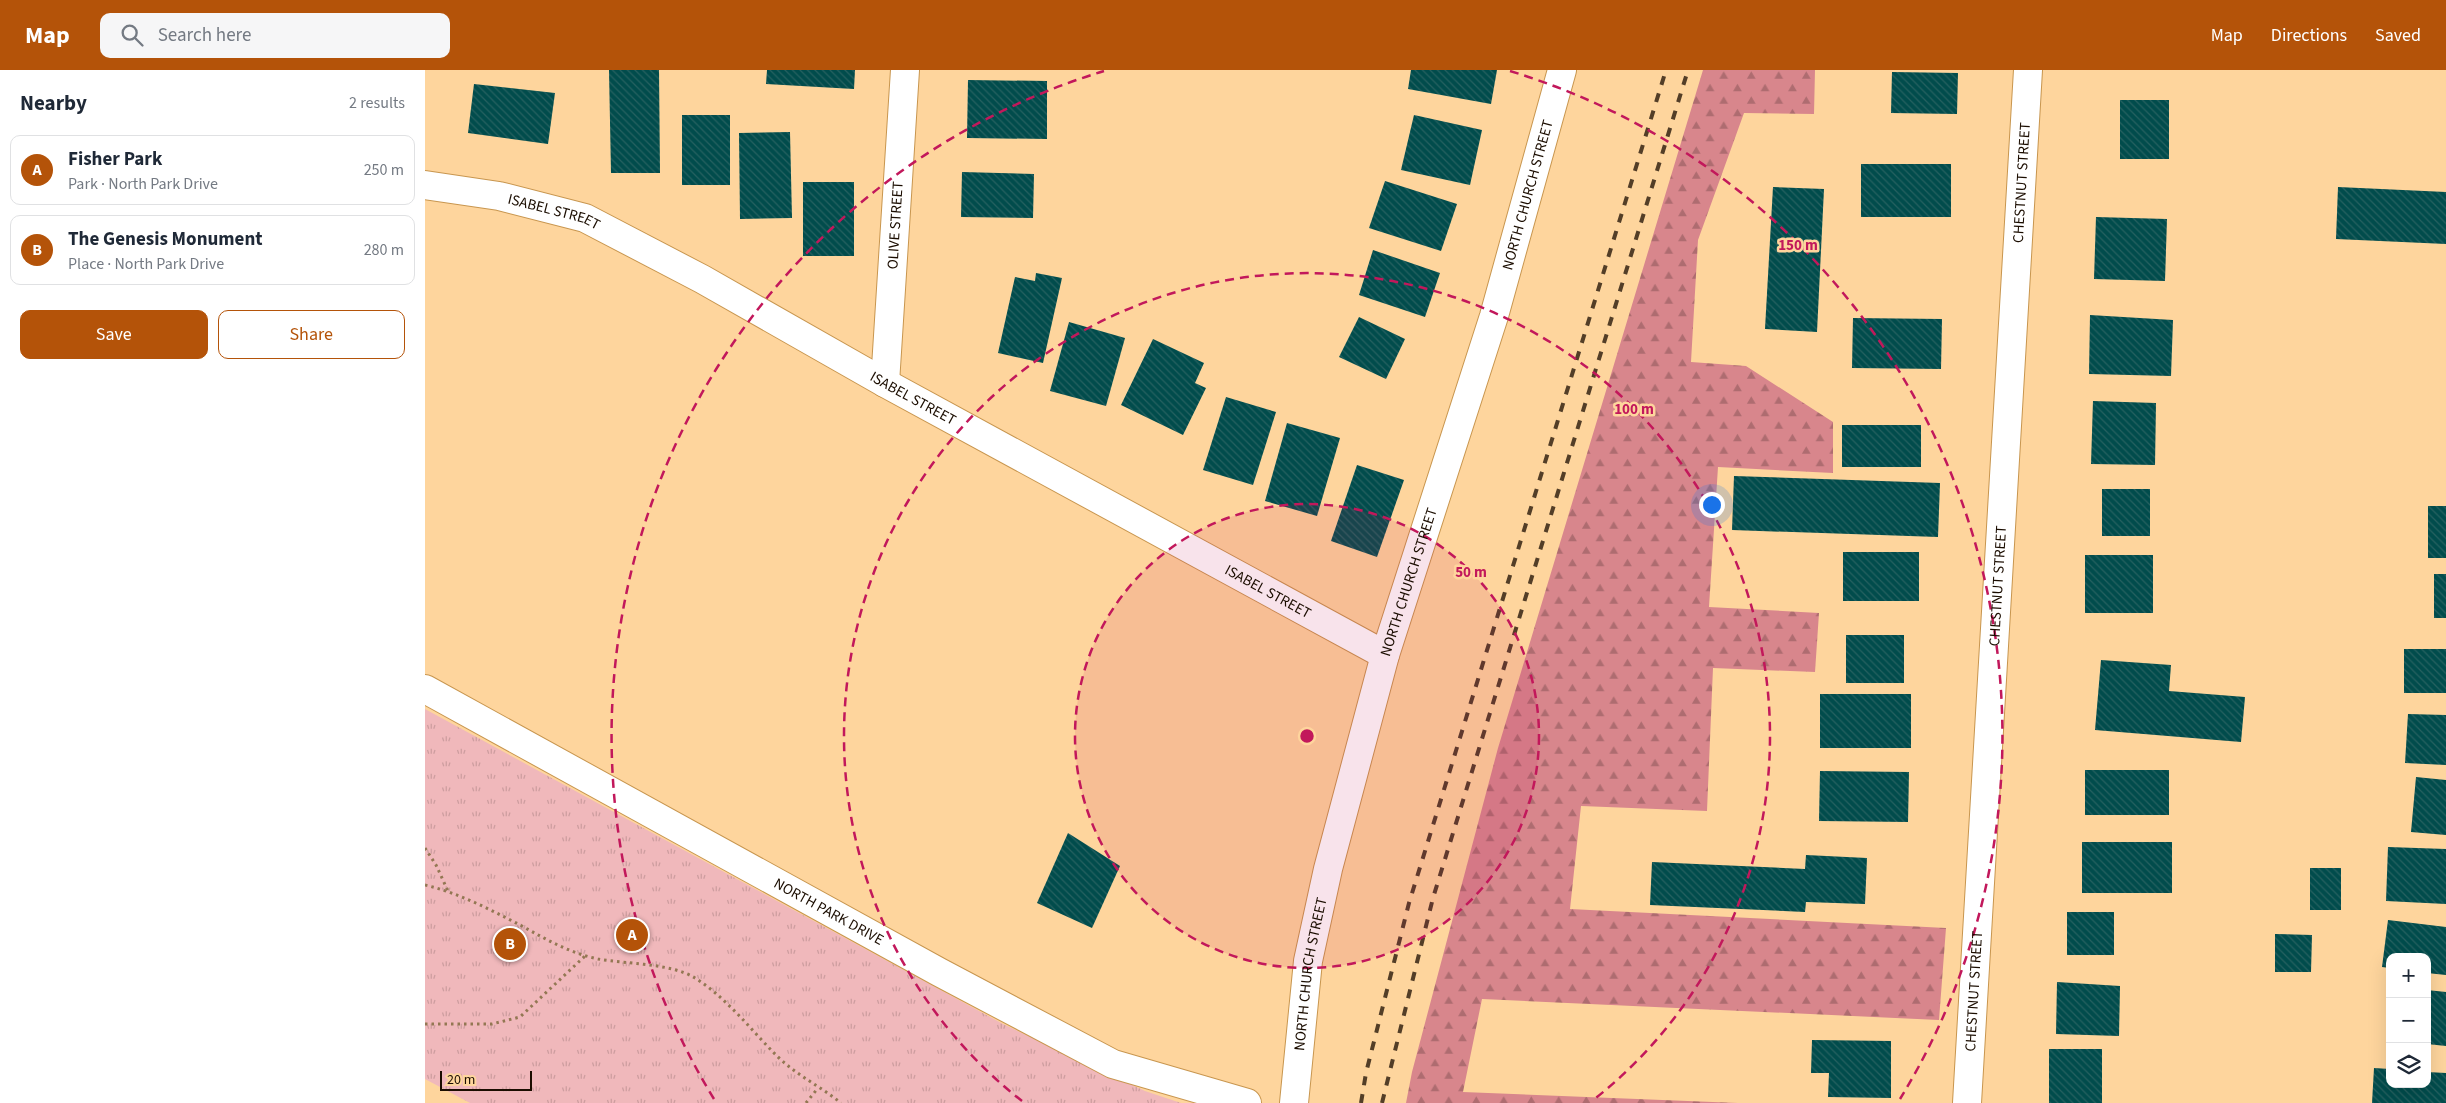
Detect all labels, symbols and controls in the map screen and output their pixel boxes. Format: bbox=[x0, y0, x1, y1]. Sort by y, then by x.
search box bbox=[100, 13, 450, 58]
text: Map bbox=[25, 18, 70, 53]
icon: search bbox=[118, 21, 146, 49]
text: Search here bbox=[158, 22, 251, 49]
text: Map bbox=[2211, 23, 2243, 48]
text: Directions bbox=[2271, 23, 2347, 48]
text: Saved bbox=[2375, 23, 2421, 48]
text: Nearby bbox=[20, 88, 87, 118]
text: 2 results bbox=[349, 92, 405, 114]
street label: NORTH CHURCH STREET bbox=[1497, 118, 1559, 273]
street label: CHESTNUT STREET bbox=[2008, 122, 2036, 243]
text: Fisher Park bbox=[68, 146, 162, 173]
text: A bbox=[32, 159, 42, 181]
text: 250 m bbox=[364, 159, 404, 181]
text: Park · North Park Drive bbox=[68, 173, 218, 195]
street label: OLIVE STREET bbox=[882, 181, 909, 270]
street label: ISABEL STREET bbox=[505, 189, 604, 235]
text: The Genesis Monument bbox=[68, 226, 263, 253]
text: 150 m bbox=[1778, 235, 1818, 256]
text: B bbox=[32, 239, 42, 261]
text: 280 m bbox=[364, 239, 404, 261]
text: Place · North Park Drive bbox=[68, 253, 224, 275]
button: Save bbox=[20, 310, 208, 359]
button: Share bbox=[218, 310, 405, 359]
street label: ISABEL STREET bbox=[866, 367, 960, 431]
text: 100 m bbox=[1614, 399, 1654, 420]
your location bbox=[1699, 492, 1725, 518]
street label: NORTH CHURCH STREET bbox=[1375, 505, 1443, 659]
street label: CHESTNUT STREET bbox=[1984, 525, 2012, 647]
street label: ISABEL STREET bbox=[1221, 560, 1315, 624]
text: 50 m bbox=[1455, 562, 1487, 583]
centre of rings bbox=[1298, 727, 1316, 745]
street label: NORTH PARK DRIVE bbox=[770, 873, 887, 951]
street label: NORTH CHURCH STREET bbox=[1289, 896, 1333, 1052]
pin: A bbox=[616, 916, 648, 954]
pin: B bbox=[494, 925, 526, 963]
street label: CHESTNUT STREET bbox=[1960, 930, 1988, 1052]
map controls bbox=[2386, 953, 2431, 1088]
button: + bbox=[2386, 953, 2431, 998]
button: − bbox=[2386, 998, 2431, 1043]
button: layers bbox=[2386, 1043, 2431, 1088]
scale bar bbox=[440, 1068, 533, 1091]
text: 20 m bbox=[447, 1070, 475, 1090]

